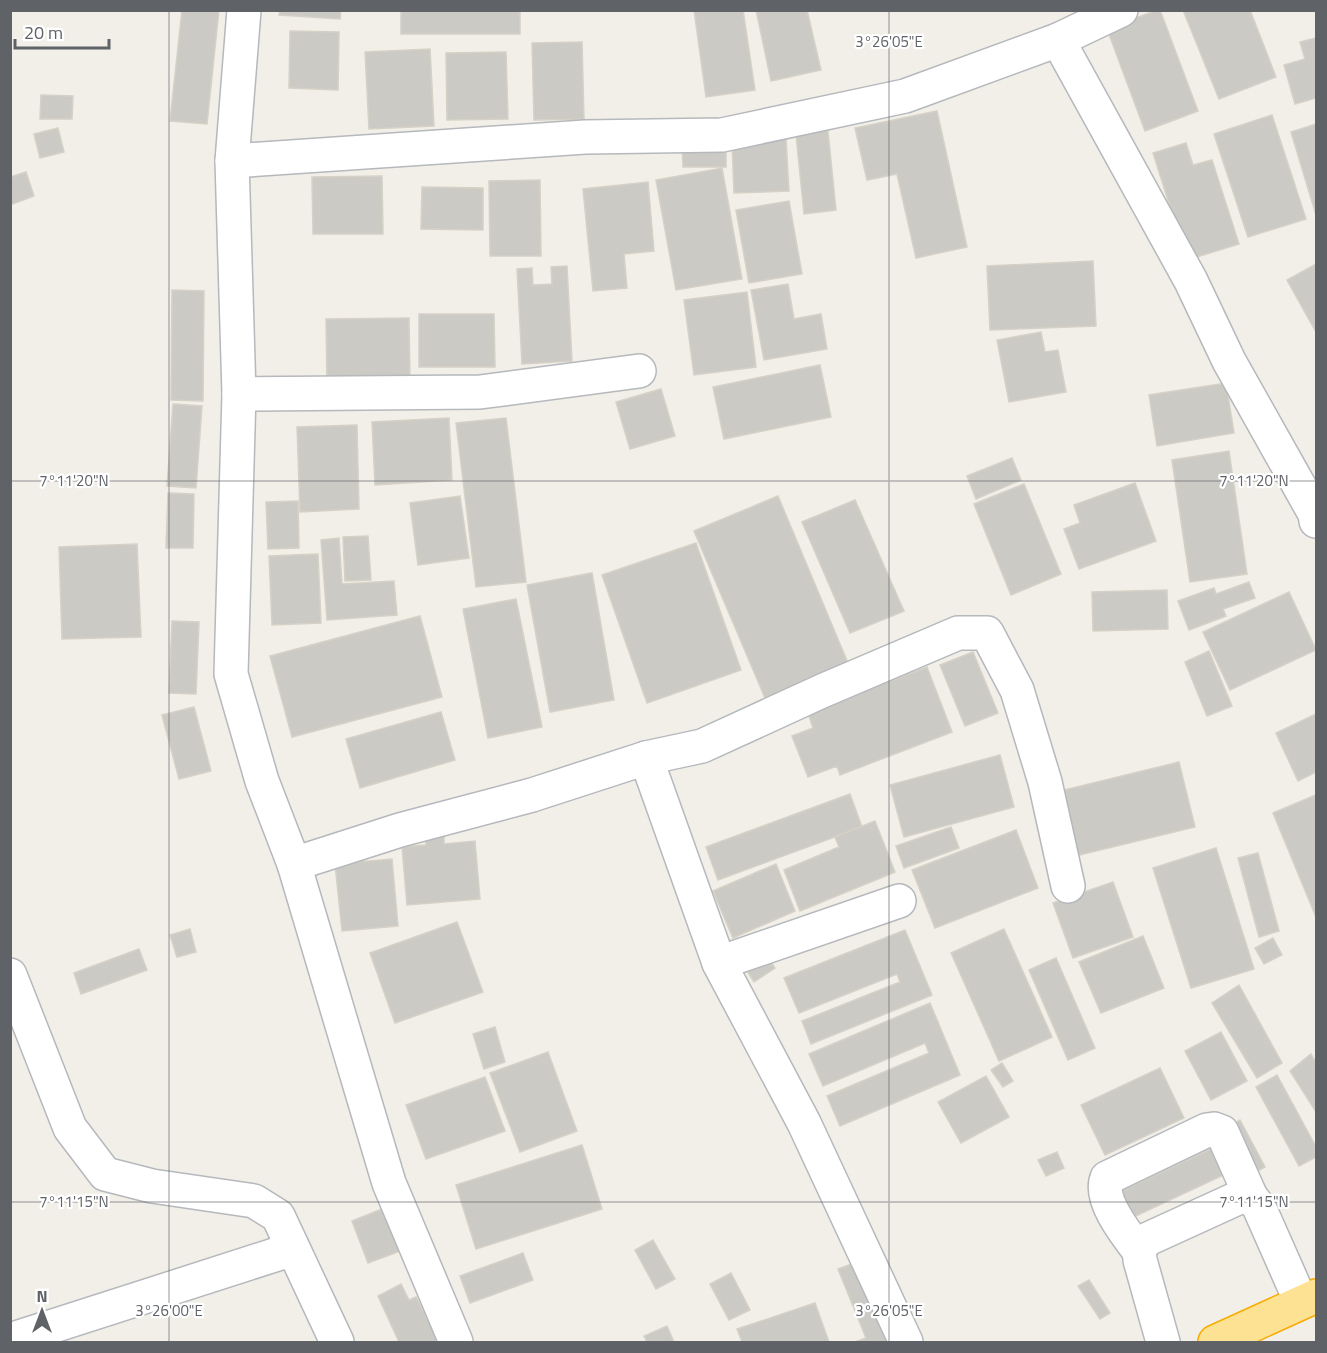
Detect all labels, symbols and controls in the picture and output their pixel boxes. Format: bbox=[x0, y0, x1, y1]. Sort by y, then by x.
scale bar bbox=[15, 12, 110, 50]
text: 20 m bbox=[24, 19, 63, 46]
text: 3°26'05"E bbox=[855, 30, 923, 53]
text: 7°11'20"N bbox=[39, 469, 109, 492]
text: 7°11'20"N bbox=[1219, 469, 1289, 492]
text: 7°11'15"N bbox=[39, 1190, 109, 1213]
text: 7°11'15"N bbox=[1219, 1190, 1289, 1213]
north arrow bbox=[12, 1281, 72, 1341]
text: N bbox=[36, 1284, 48, 1308]
text: 3°26'00"E bbox=[135, 1299, 203, 1322]
text: 3°26'05"E bbox=[855, 1299, 923, 1322]

